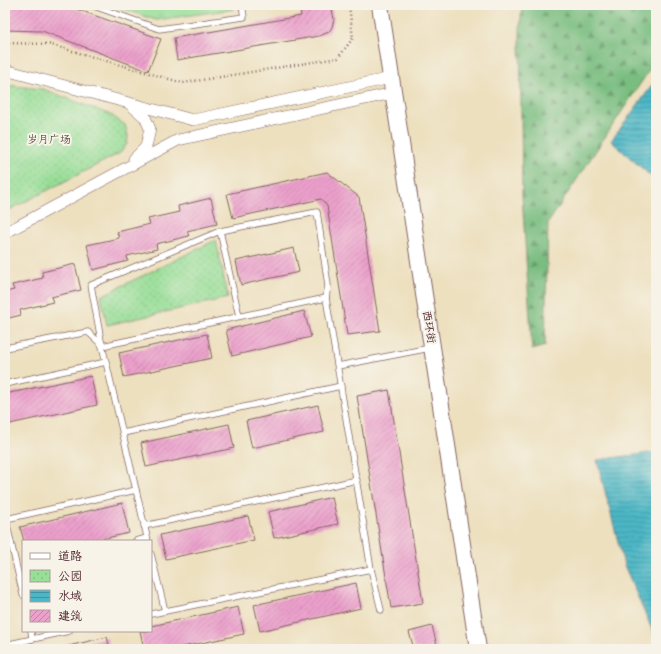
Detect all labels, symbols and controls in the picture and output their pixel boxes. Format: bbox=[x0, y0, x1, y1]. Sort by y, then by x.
park label: 岁月广场 bbox=[27, 133, 71, 146]
street label: 西环街 bbox=[420, 310, 438, 345]
legend bbox=[22, 540, 152, 632]
text: 道路 bbox=[58, 549, 82, 564]
text: 公园 bbox=[58, 569, 82, 584]
text: 水域 bbox=[58, 589, 82, 604]
text: 建筑 bbox=[58, 609, 82, 624]

